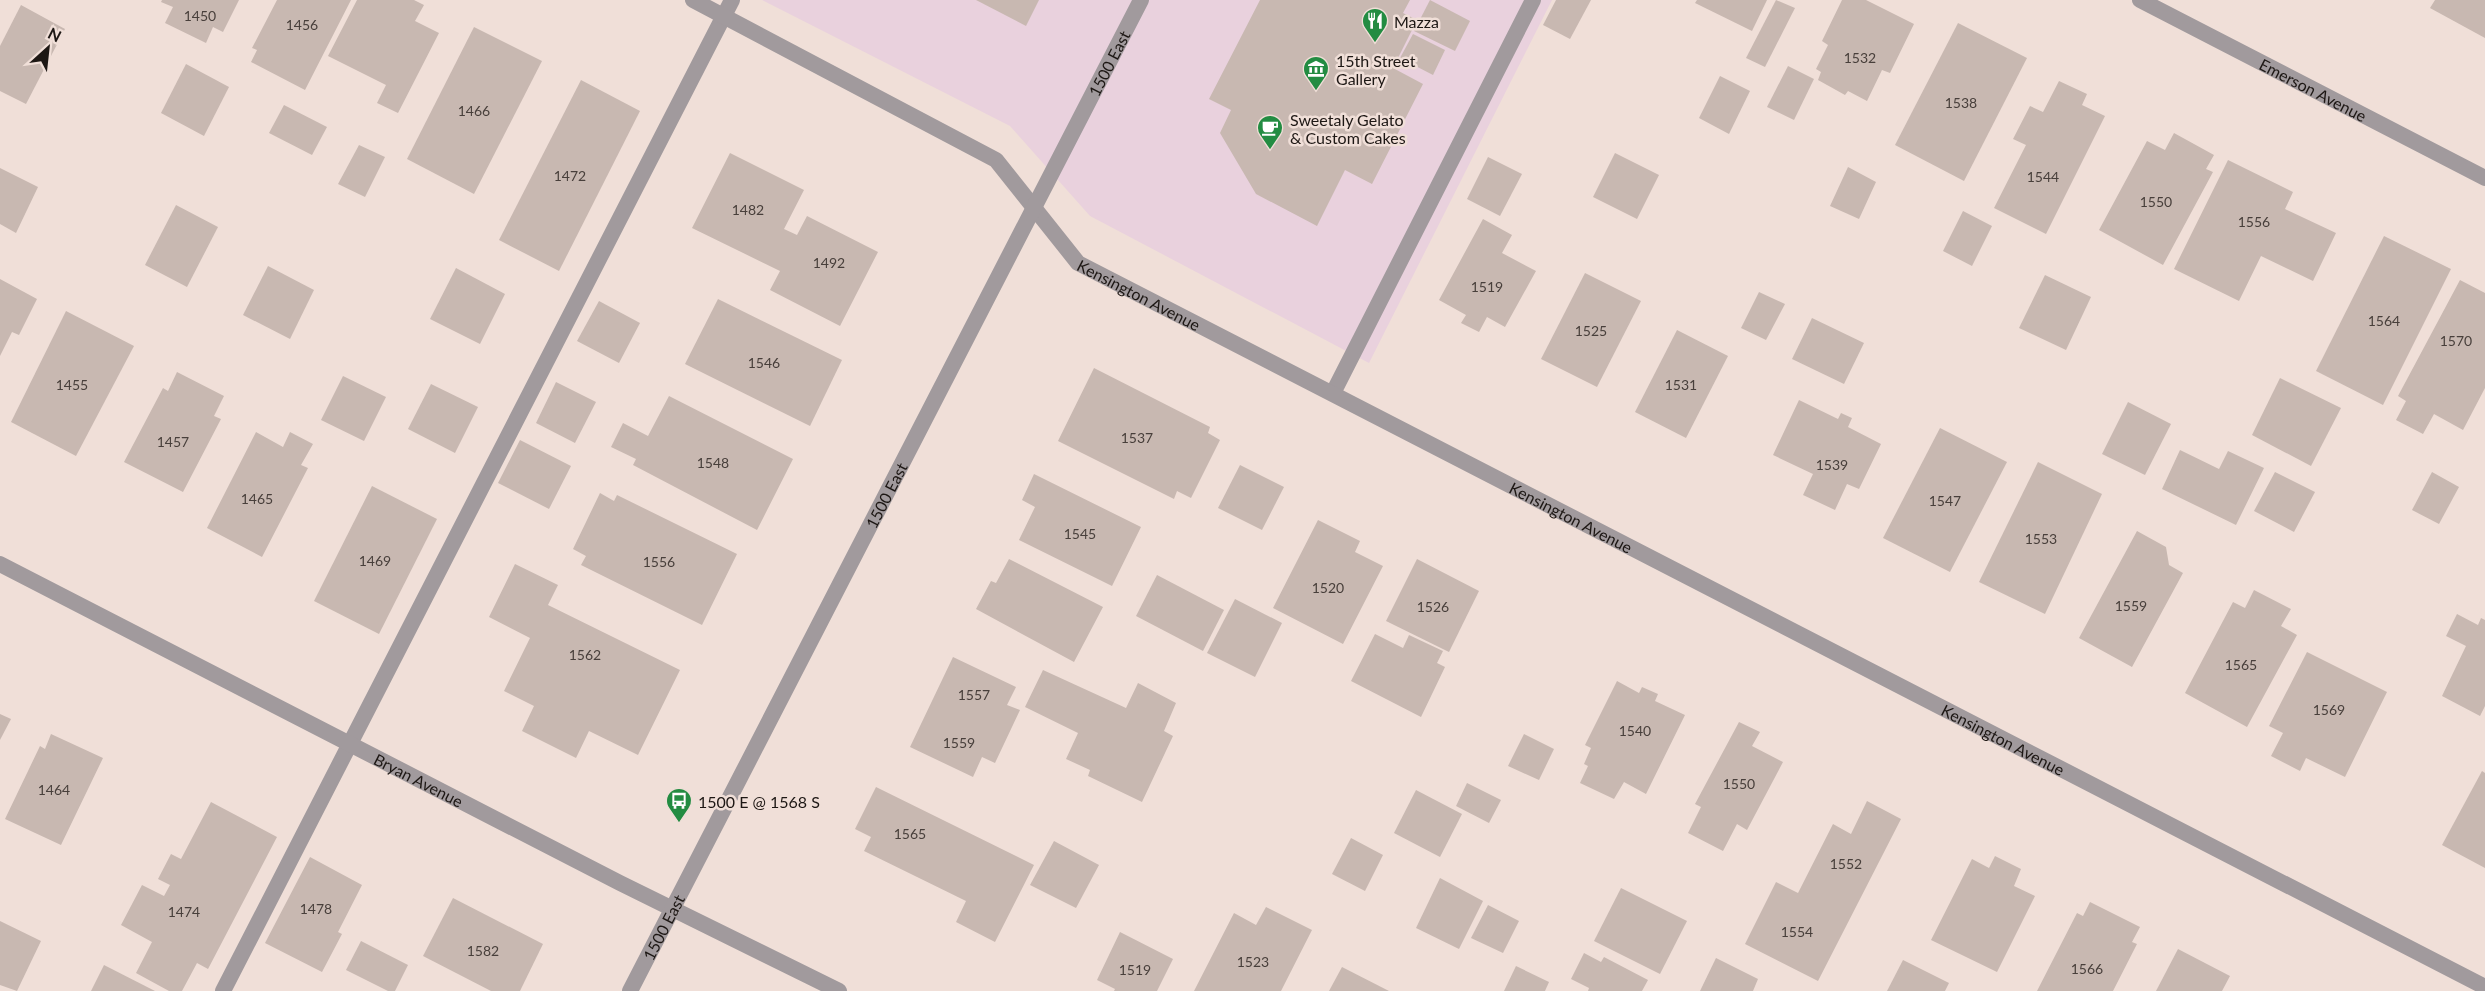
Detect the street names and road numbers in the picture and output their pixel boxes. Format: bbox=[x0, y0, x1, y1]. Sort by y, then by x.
street label: 1500 East bbox=[1084, 27, 1133, 99]
street label: Emerson Avenue bbox=[2257, 54, 2370, 125]
street label: Kensington Avenue bbox=[1074, 255, 1204, 334]
street label: 1500 East bbox=[861, 459, 911, 531]
street label: Kensington Avenue bbox=[1507, 477, 1636, 556]
street label: Kensington Avenue bbox=[1939, 700, 2068, 779]
street label: Bryan Avenue bbox=[371, 749, 467, 810]
street label: 1500 East bbox=[638, 891, 688, 963]

